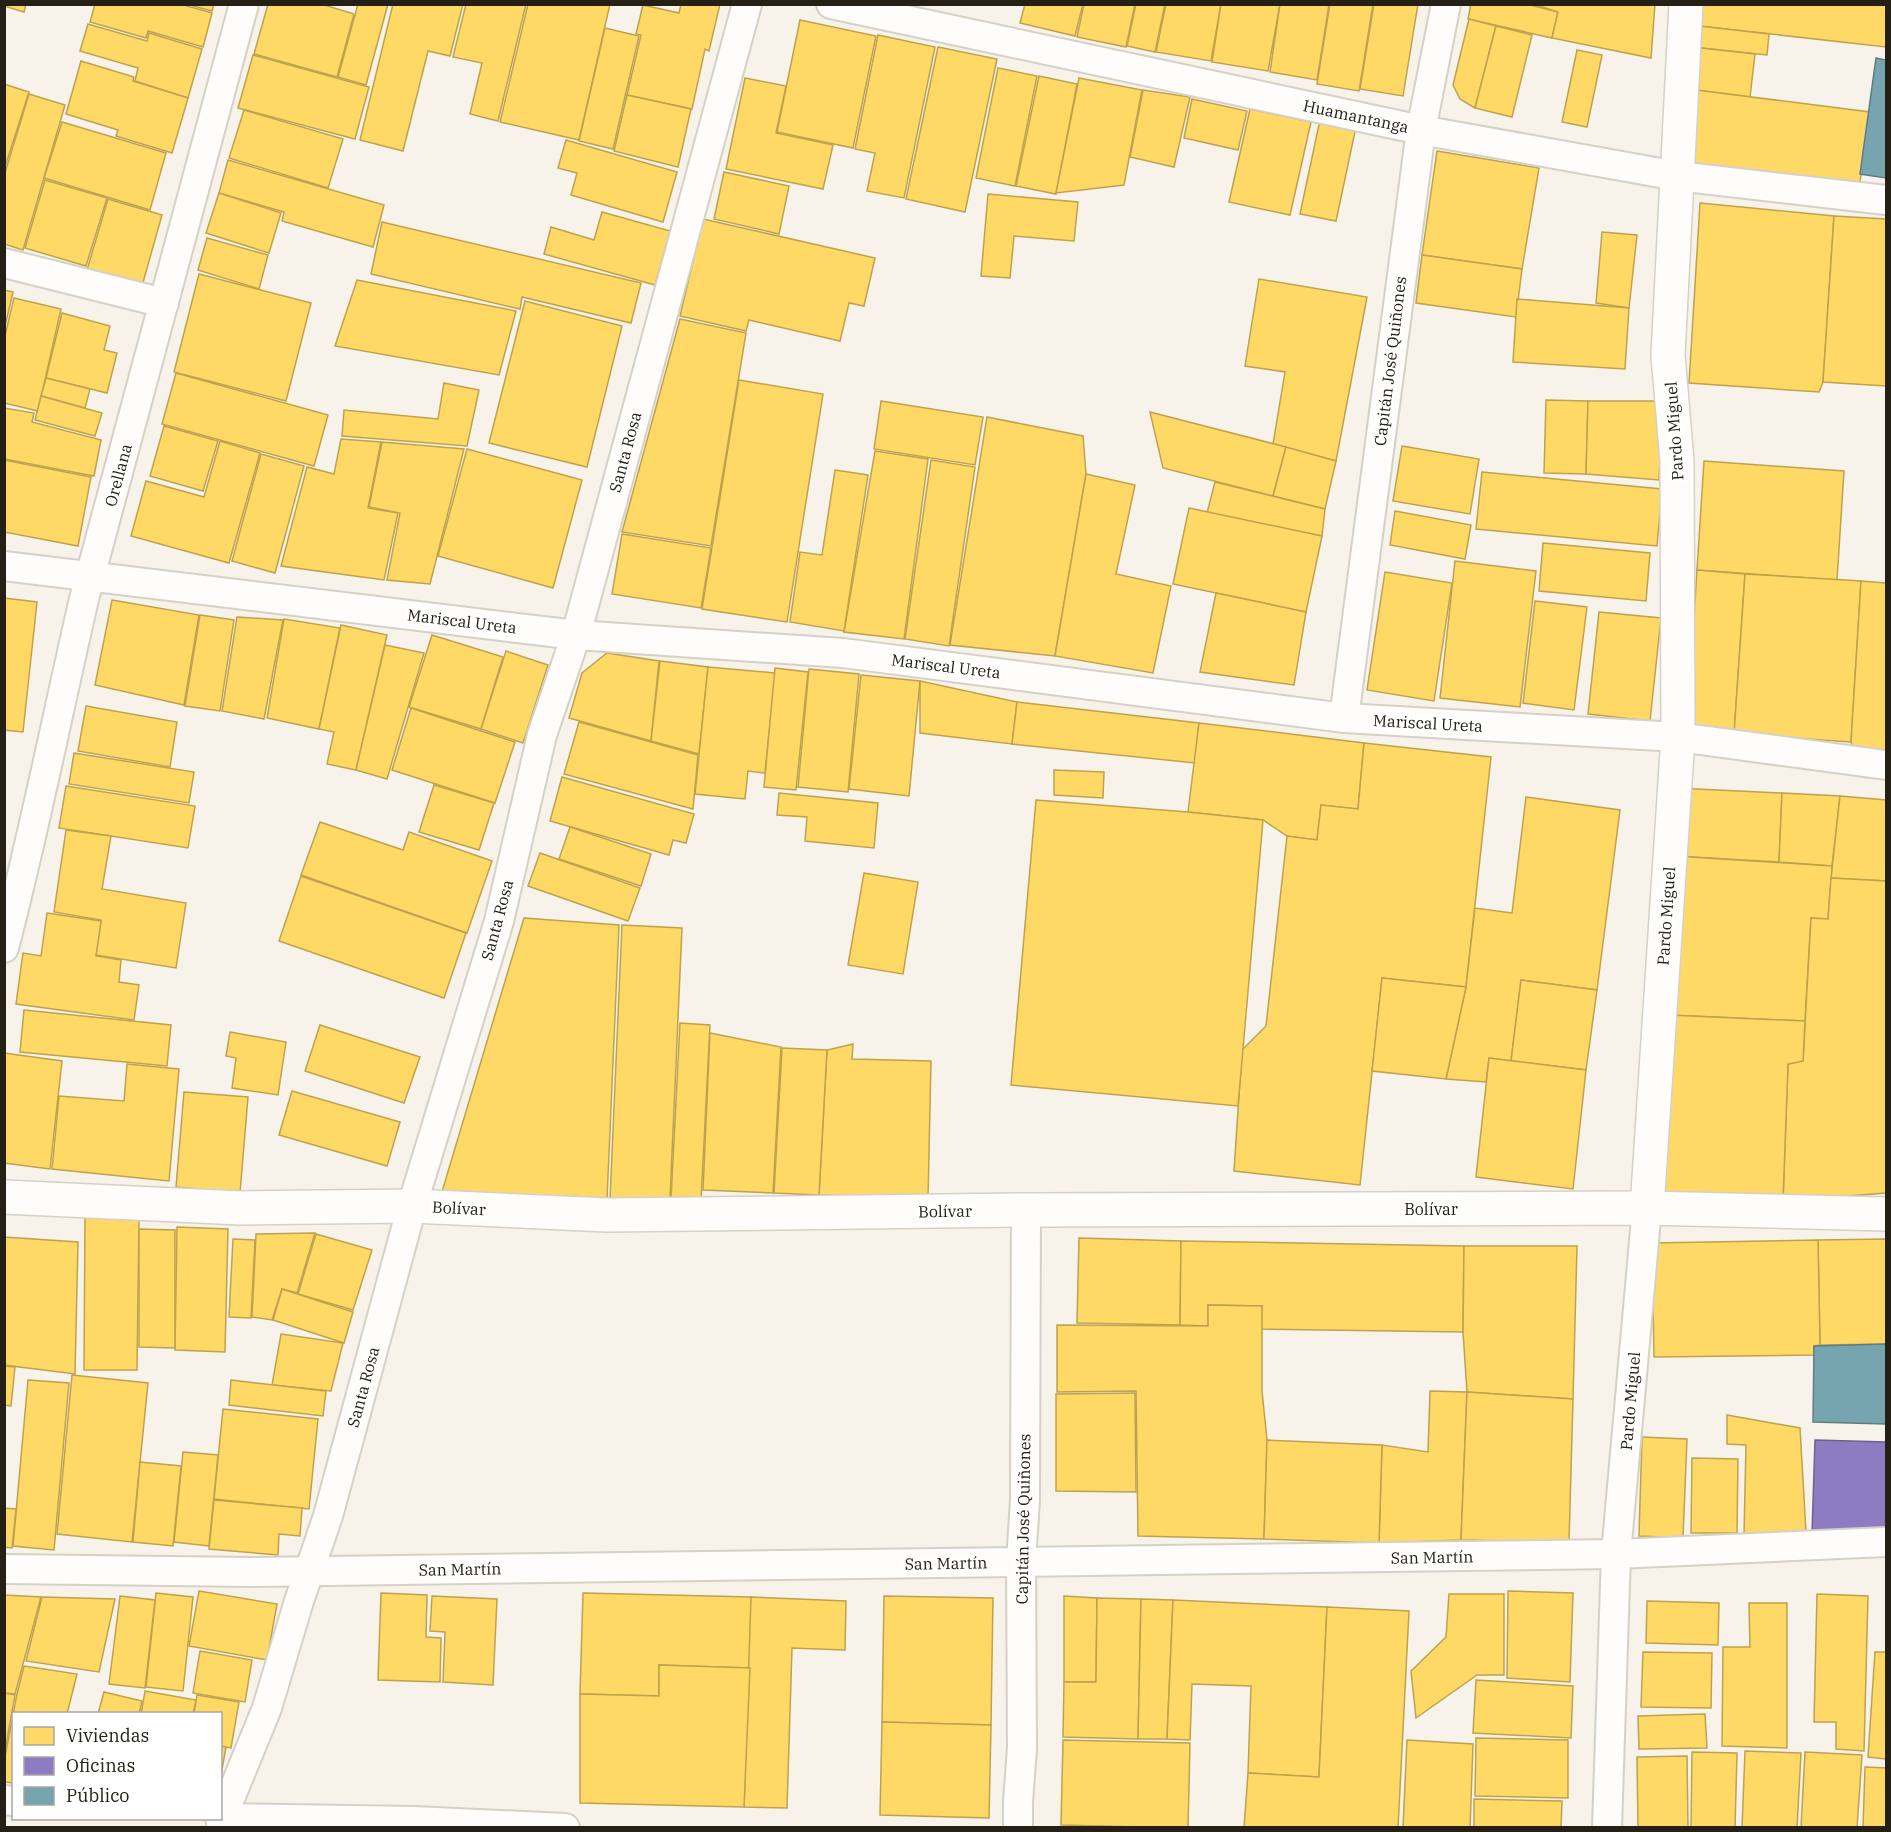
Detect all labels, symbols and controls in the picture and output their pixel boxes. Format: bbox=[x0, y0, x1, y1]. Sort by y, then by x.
street label: Huamantanga bbox=[1301, 95, 1411, 137]
street label: Capitán José Quiñones bbox=[1370, 275, 1410, 447]
street label: Pardo Miguel bbox=[1661, 381, 1687, 481]
street label: Santa Rosa bbox=[605, 409, 645, 494]
street label: Orellana bbox=[100, 441, 136, 509]
street label: Mariscal Ureta bbox=[406, 604, 518, 638]
street label: Mariscal Ureta bbox=[890, 649, 1002, 683]
street label: Mariscal Ureta bbox=[1373, 710, 1484, 736]
street label: Pardo Miguel bbox=[1653, 866, 1679, 966]
street label: Santa Rosa bbox=[477, 877, 517, 962]
street label: Bolívar bbox=[432, 1197, 486, 1219]
street label: Bolívar bbox=[1404, 1199, 1458, 1219]
street label: Bolívar bbox=[918, 1201, 972, 1221]
street label: Santa Rosa bbox=[343, 1344, 383, 1429]
street label: Pardo Miguel bbox=[1616, 1351, 1644, 1451]
street label: Capitán José Quiñones bbox=[1012, 1434, 1034, 1604]
street label: San Martín bbox=[1390, 1546, 1474, 1568]
street label: San Martín bbox=[904, 1552, 988, 1574]
street label: San Martín bbox=[418, 1558, 502, 1580]
legend bbox=[12, 1712, 222, 1820]
text: Viviendas bbox=[66, 1724, 149, 1747]
text: Oficinas bbox=[66, 1754, 135, 1777]
text: Público bbox=[66, 1784, 130, 1807]

